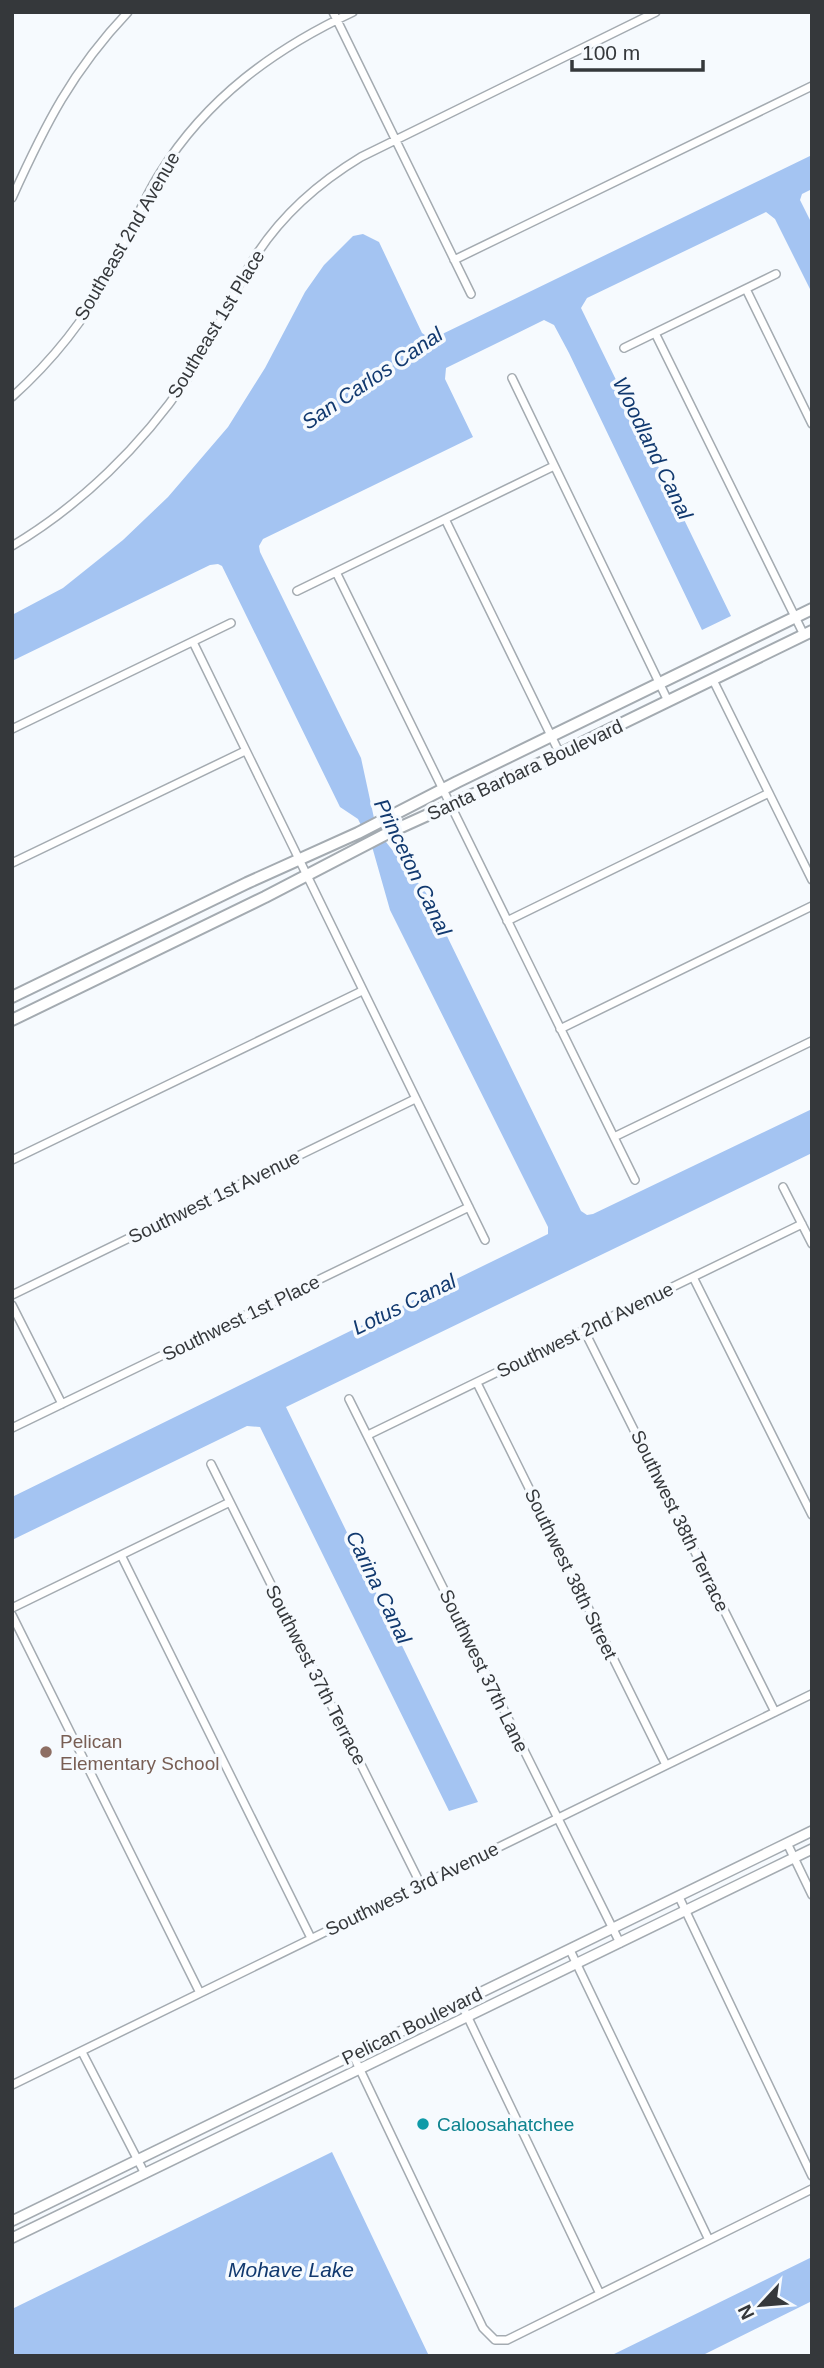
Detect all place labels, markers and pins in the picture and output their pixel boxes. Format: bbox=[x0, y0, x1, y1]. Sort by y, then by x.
place label: Pelican Elementary School bbox=[60, 1731, 219, 1774]
marker: Pelican Elementary School bbox=[38, 1744, 54, 1760]
place label: Caloosahatchee bbox=[437, 2114, 574, 2135]
marker: Caloosahatchee bbox=[415, 2116, 431, 2132]

